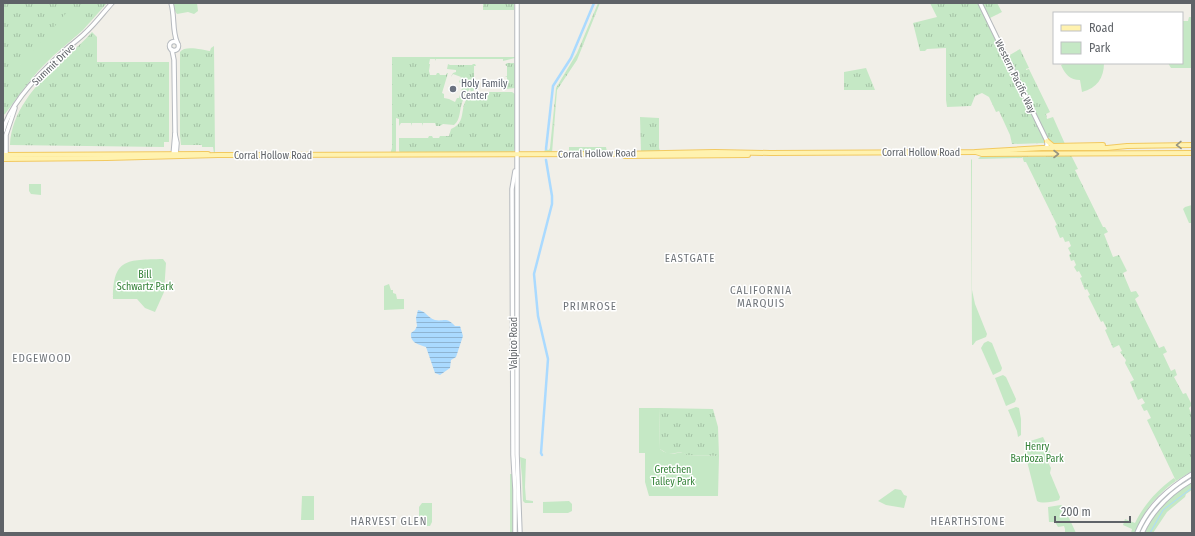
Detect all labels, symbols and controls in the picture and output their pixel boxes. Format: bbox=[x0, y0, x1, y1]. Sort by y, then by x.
legend bbox=[1053, 12, 1183, 64]
text: Road bbox=[1089, 21, 1114, 35]
street label: Western Pacific Way bbox=[992, 38, 1038, 116]
street label: Summit Drive bbox=[30, 41, 78, 88]
text: Park bbox=[1089, 41, 1111, 55]
place label: Holy Family Center bbox=[461, 78, 508, 102]
marker: Holy Family Center bbox=[448, 84, 458, 94]
one-way arrow bbox=[1176, 141, 1182, 149]
street label: Corral Hollow Road bbox=[558, 147, 636, 161]
street label: Corral Hollow Road bbox=[882, 147, 960, 159]
street label: Corral Hollow Road bbox=[234, 150, 312, 162]
one-way arrow bbox=[1053, 150, 1059, 158]
district label: EASTGATE bbox=[665, 252, 715, 265]
park label: Bill Schwartz Park bbox=[117, 269, 174, 293]
district label: CALIFORNIA MARQUIS bbox=[730, 284, 792, 310]
district label: PRIMROSE bbox=[563, 300, 617, 313]
street label: Valpico Road bbox=[508, 317, 520, 369]
district label: EDGEWOOD bbox=[12, 352, 72, 365]
park label: Henry Barboza Park bbox=[1010, 441, 1064, 465]
park label: Gretchen Talley Park bbox=[651, 464, 695, 488]
scale bar bbox=[1055, 498, 1130, 524]
text: 200 m bbox=[1061, 505, 1091, 519]
district label: HARVEST GLEN bbox=[351, 515, 427, 528]
district label: HEARTHSTONE bbox=[931, 515, 1005, 528]

